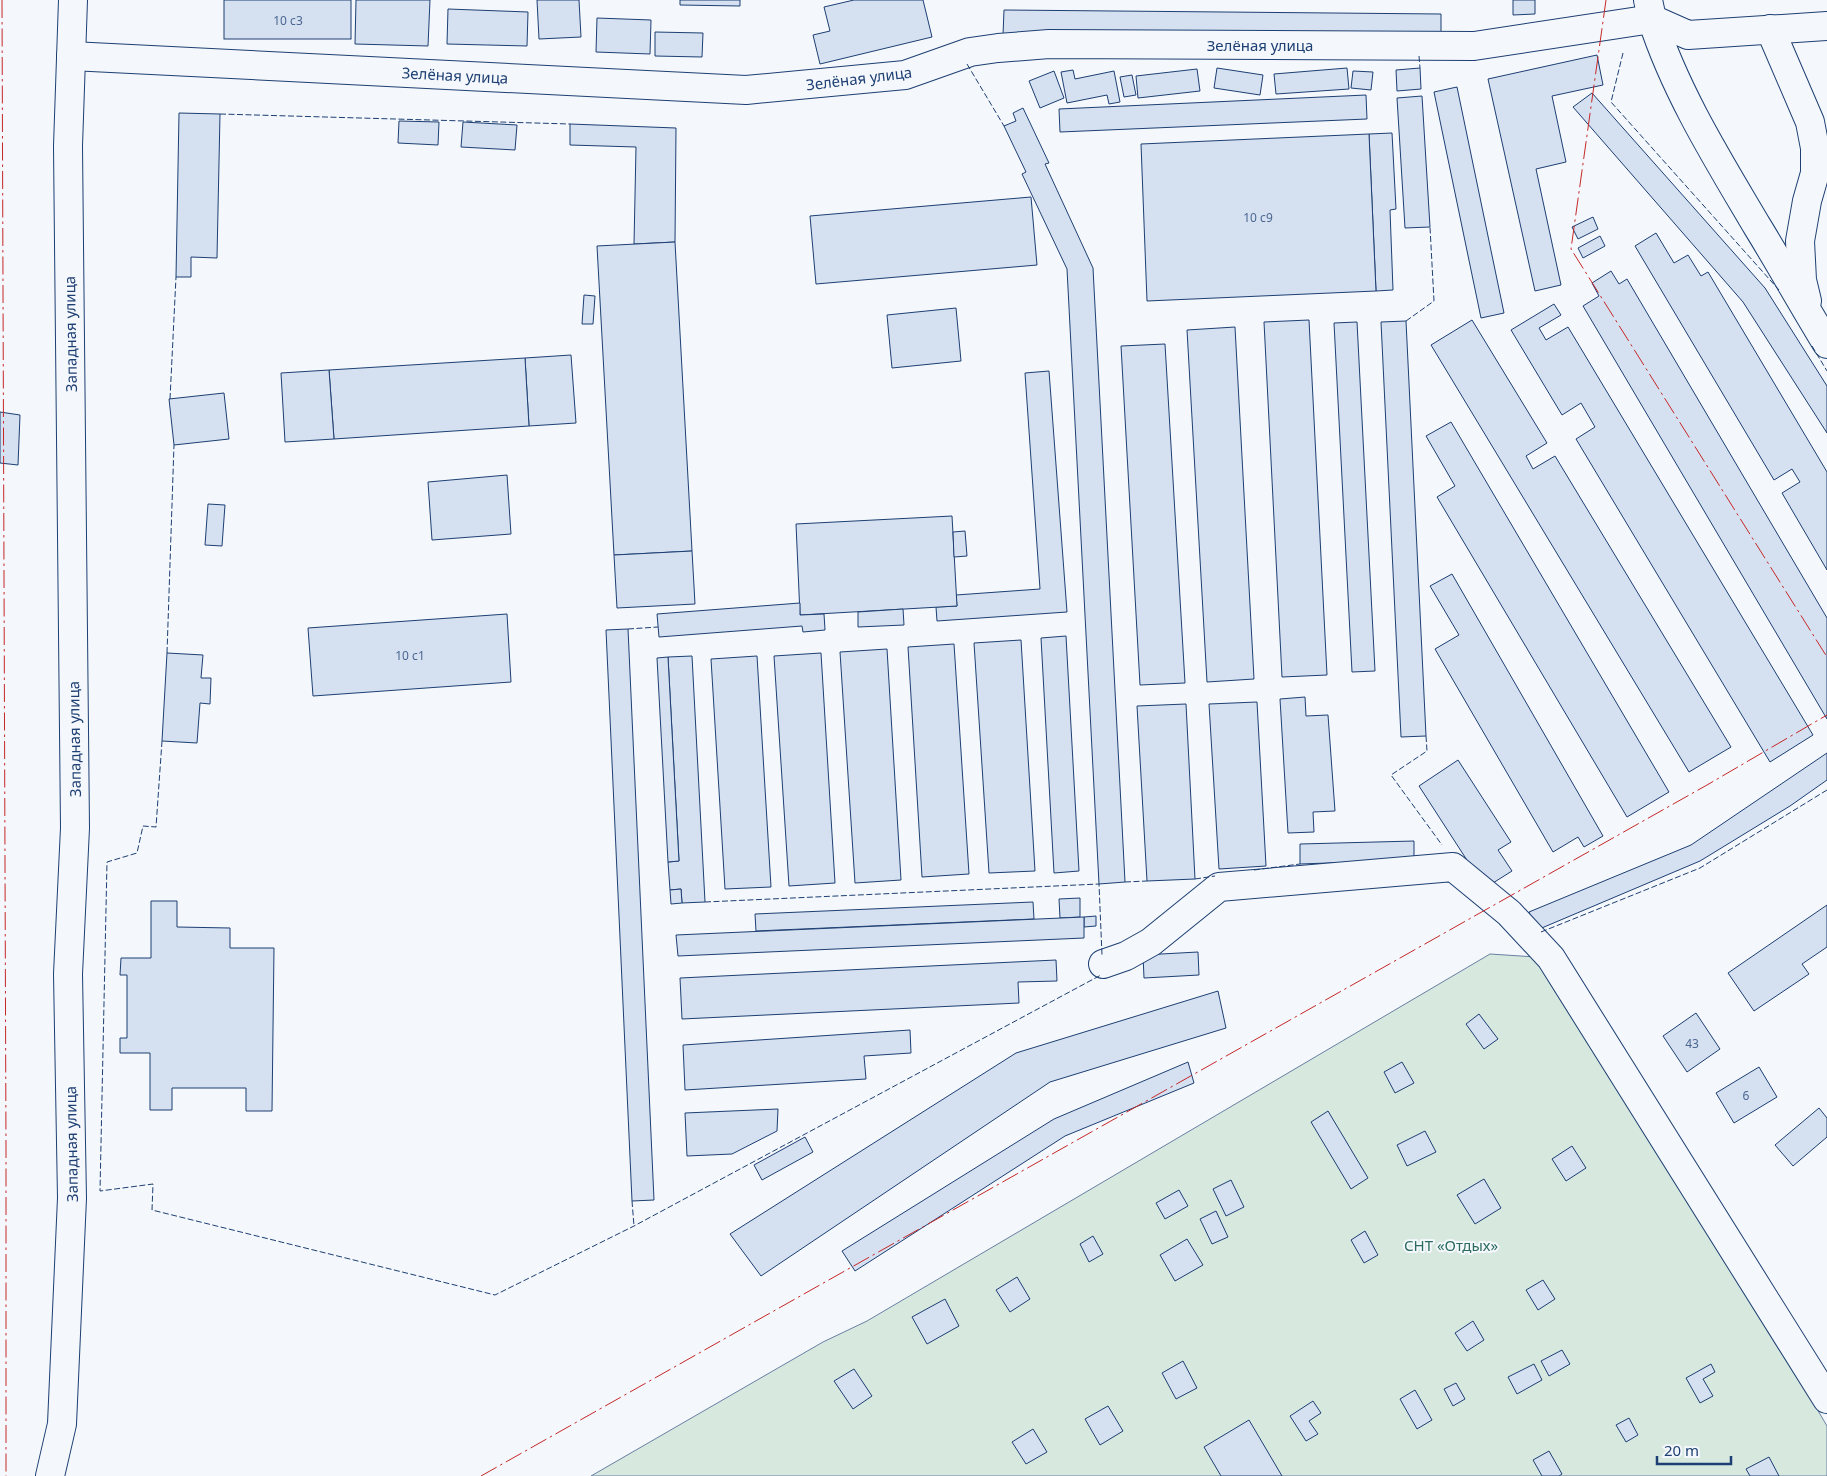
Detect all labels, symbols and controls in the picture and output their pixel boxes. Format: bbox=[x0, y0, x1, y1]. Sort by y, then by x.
house number: 10 с3 bbox=[273, 12, 303, 29]
street label: Зелёная улица bbox=[1207, 35, 1313, 55]
street label: Зелёная улица bbox=[401, 62, 509, 88]
street label: Зелёная улица bbox=[805, 62, 913, 94]
house number: 10 с9 bbox=[1243, 209, 1273, 226]
street label: Западная улица bbox=[59, 276, 81, 392]
house number: 10 с1 bbox=[395, 647, 425, 664]
street label: Западная улица bbox=[63, 681, 85, 797]
house number: 43 bbox=[1685, 1035, 1699, 1052]
street label: Западная улица bbox=[60, 1086, 82, 1202]
house number: 6 bbox=[1743, 1087, 1750, 1104]
park label: СНТ «Отдых» bbox=[1404, 1235, 1498, 1255]
scale bar bbox=[1657, 1434, 1731, 1466]
text: 20 m bbox=[1664, 1440, 1699, 1460]

